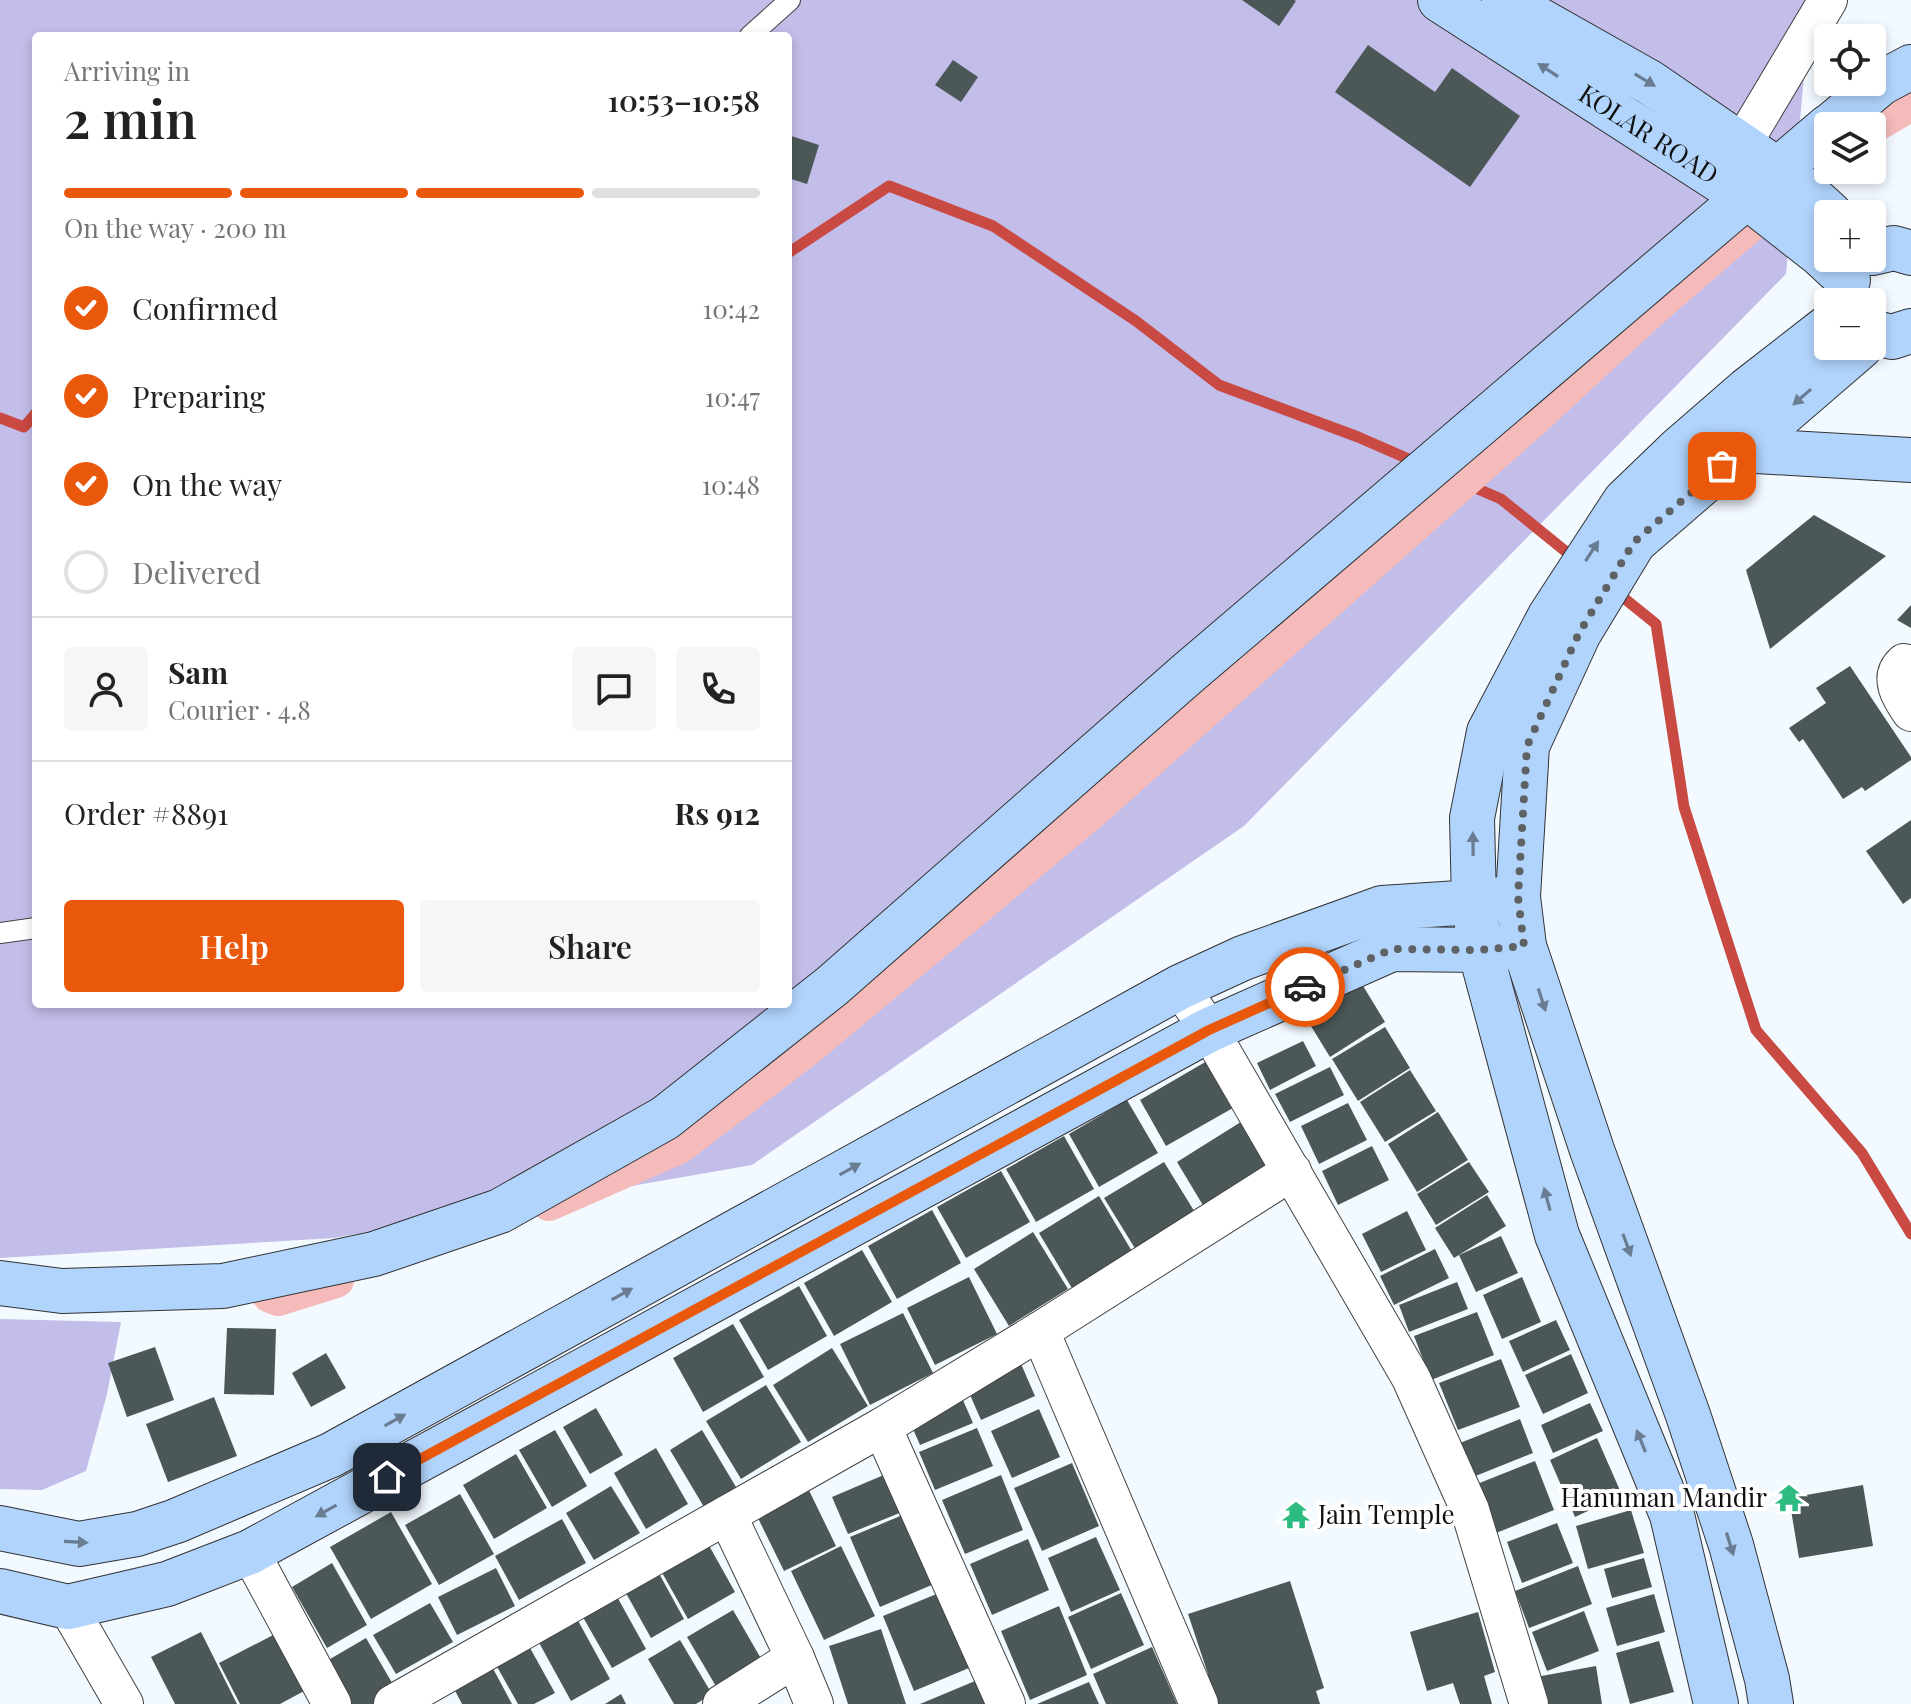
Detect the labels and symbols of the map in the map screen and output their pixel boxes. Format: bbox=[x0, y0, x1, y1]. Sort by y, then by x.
one-way arrow bbox=[1537, 63, 1559, 77]
one-way arrow bbox=[1634, 73, 1656, 87]
street label: KOLAR ROAD bbox=[1573, 75, 1726, 191]
one-way arrow bbox=[1792, 388, 1812, 405]
pin bbox=[1688, 432, 1756, 500]
one-way arrow bbox=[1585, 540, 1600, 561]
one-way arrow bbox=[1467, 831, 1479, 856]
courier bbox=[1265, 947, 1345, 1027]
one-way arrow bbox=[1537, 988, 1549, 1012]
one-way arrow bbox=[839, 1162, 861, 1176]
one-way arrow bbox=[1540, 1186, 1553, 1210]
one-way arrow bbox=[1621, 1234, 1634, 1258]
one-way arrow bbox=[611, 1287, 634, 1301]
one-way arrow bbox=[383, 1413, 406, 1427]
one-way arrow bbox=[1635, 1429, 1648, 1453]
pin bbox=[353, 1443, 421, 1511]
place label: Hanuman Mandir bbox=[1561, 1479, 1767, 1514]
temple icon: Hanuman Mandir bbox=[1774, 1483, 1804, 1513]
place label: Jain Temple bbox=[1317, 1496, 1455, 1531]
temple icon: Jain Temple bbox=[1281, 1500, 1311, 1530]
one-way arrow bbox=[315, 1504, 337, 1518]
one-way arrow bbox=[1724, 1532, 1737, 1556]
one-way arrow bbox=[64, 1535, 90, 1548]

